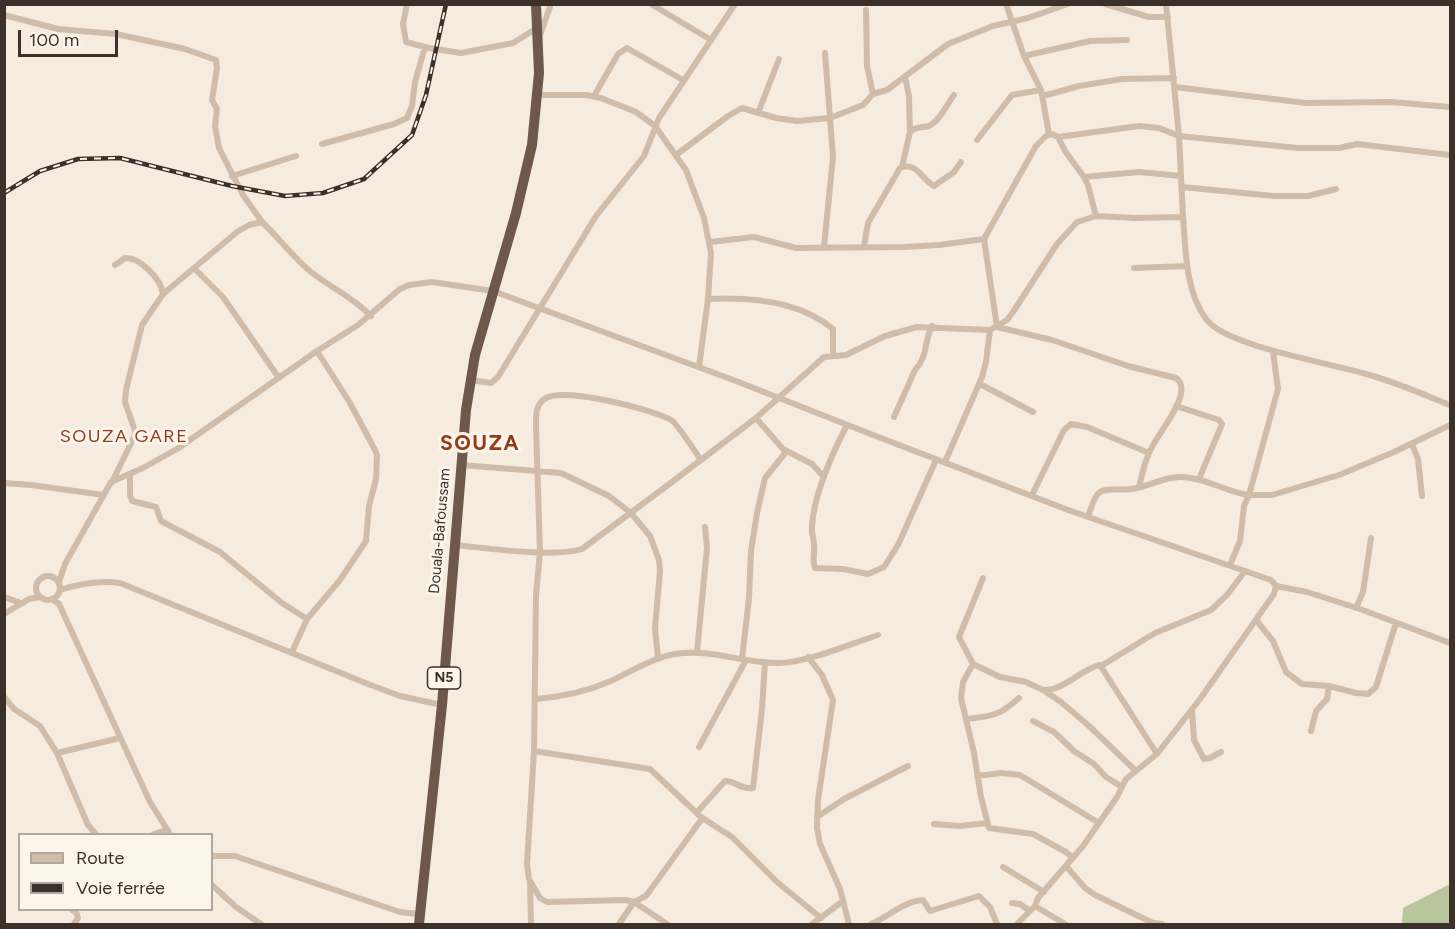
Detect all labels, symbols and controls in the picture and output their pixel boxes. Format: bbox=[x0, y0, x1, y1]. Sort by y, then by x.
scale bar bbox=[21, 18, 122, 56]
text: 100 m bbox=[29, 29, 79, 51]
district label: SOUZA GARE bbox=[60, 426, 188, 448]
district label: SOUZA bbox=[440, 431, 520, 457]
street label: Douala-Bafoussam bbox=[426, 467, 454, 595]
road number: N5 bbox=[428, 667, 460, 689]
legend bbox=[18, 833, 213, 911]
text: Route bbox=[76, 847, 124, 869]
text: Voie ferrée bbox=[76, 877, 165, 899]

